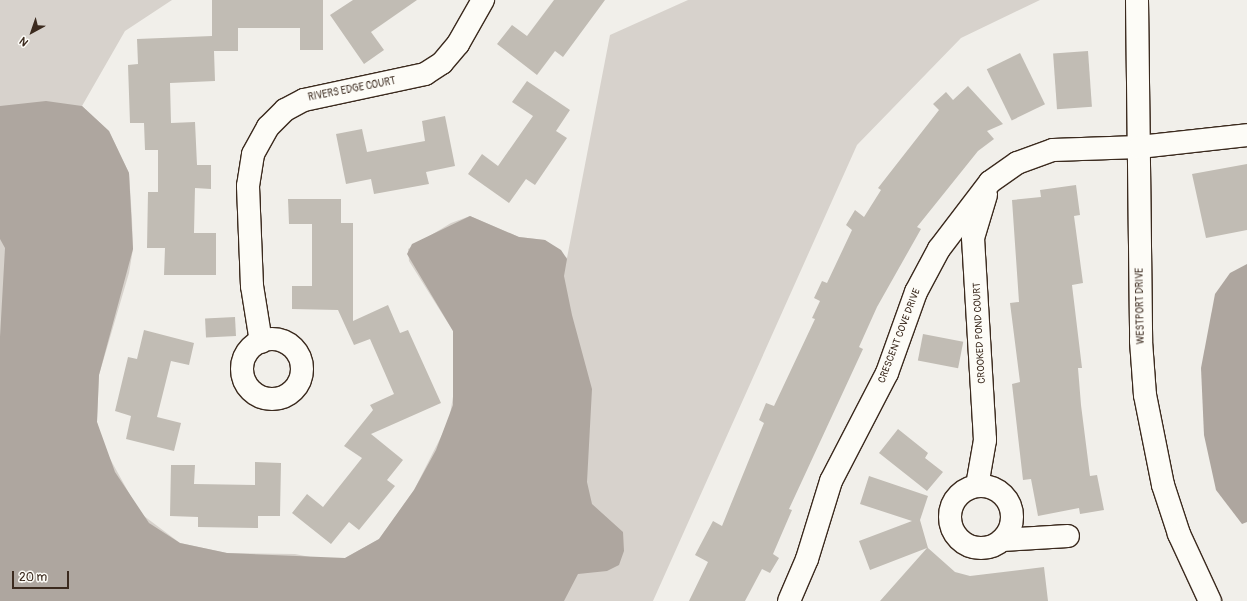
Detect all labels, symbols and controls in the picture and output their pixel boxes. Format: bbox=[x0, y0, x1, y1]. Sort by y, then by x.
north arrow bbox=[12, 12, 52, 52]
text: N bbox=[17, 34, 31, 49]
street label: RIVERS EDGE COURT bbox=[307, 76, 397, 104]
street label: WESTPORT DRIVE bbox=[1134, 268, 1148, 344]
street label: CROOKED POND COURT bbox=[971, 282, 989, 384]
street label: CRESCENT COVE DRIVE bbox=[876, 287, 924, 385]
scale bar bbox=[14, 563, 71, 589]
text: 20 m bbox=[19, 570, 47, 585]

